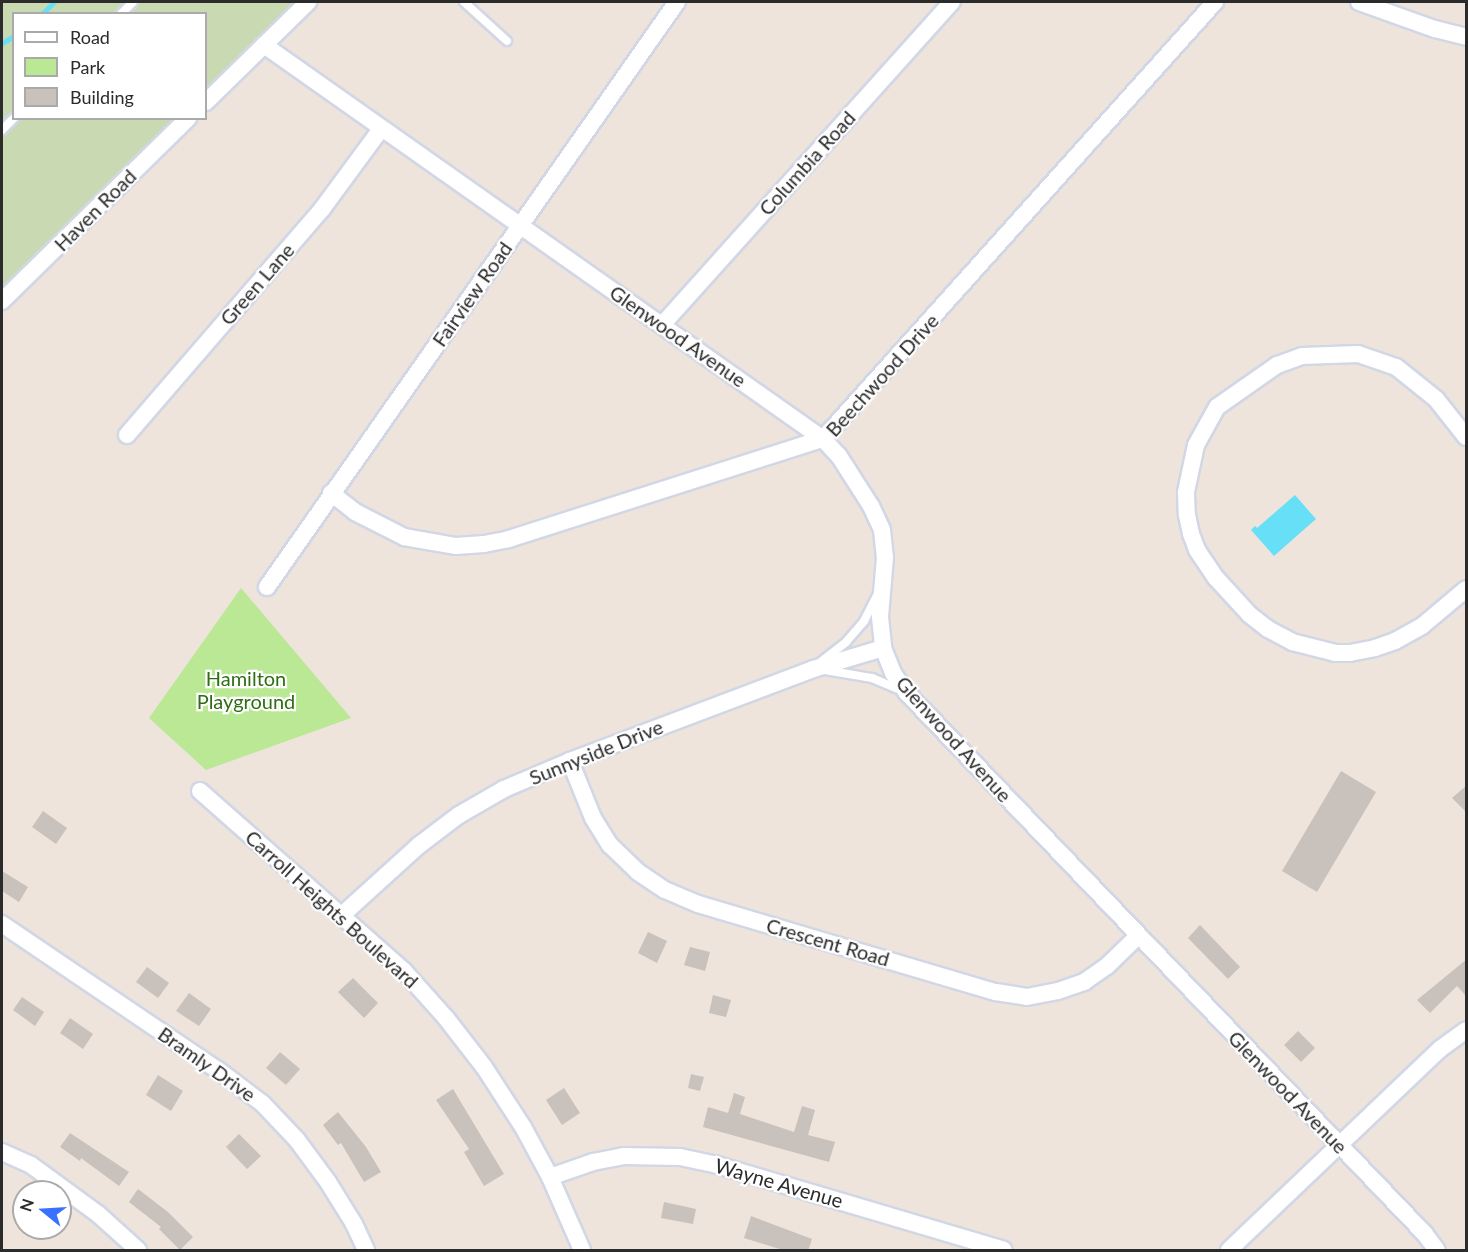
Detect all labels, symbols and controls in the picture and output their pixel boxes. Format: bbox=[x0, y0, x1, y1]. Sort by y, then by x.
legend bbox=[12, 12, 207, 120]
text: Road bbox=[70, 26, 110, 48]
text: Park bbox=[70, 56, 105, 78]
text: Building bbox=[70, 86, 134, 108]
street label: Columbia Road bbox=[754, 106, 860, 220]
street label: Haven Road bbox=[49, 164, 141, 256]
street label: Fairview Road bbox=[427, 237, 517, 351]
street label: Green Lane bbox=[215, 238, 299, 330]
street label: Glenwood Avenue bbox=[605, 280, 751, 392]
street label: Beechwood Drive bbox=[821, 309, 943, 441]
park label: Hamilton Playground bbox=[197, 666, 295, 713]
street label: Glenwood Avenue bbox=[891, 671, 1017, 807]
street label: Sunnyside Drive bbox=[526, 714, 666, 790]
street label: Carroll Heights Boulevard bbox=[241, 825, 423, 993]
street label: Crescent Road bbox=[764, 913, 892, 971]
street label: Bramly Drive bbox=[153, 1021, 261, 1107]
street label: Glenwood Avenue bbox=[1223, 1026, 1353, 1158]
street label: Wayne Avenue bbox=[712, 1153, 846, 1213]
north arrow bbox=[12, 1180, 72, 1240]
text: N bbox=[15, 1196, 37, 1214]

